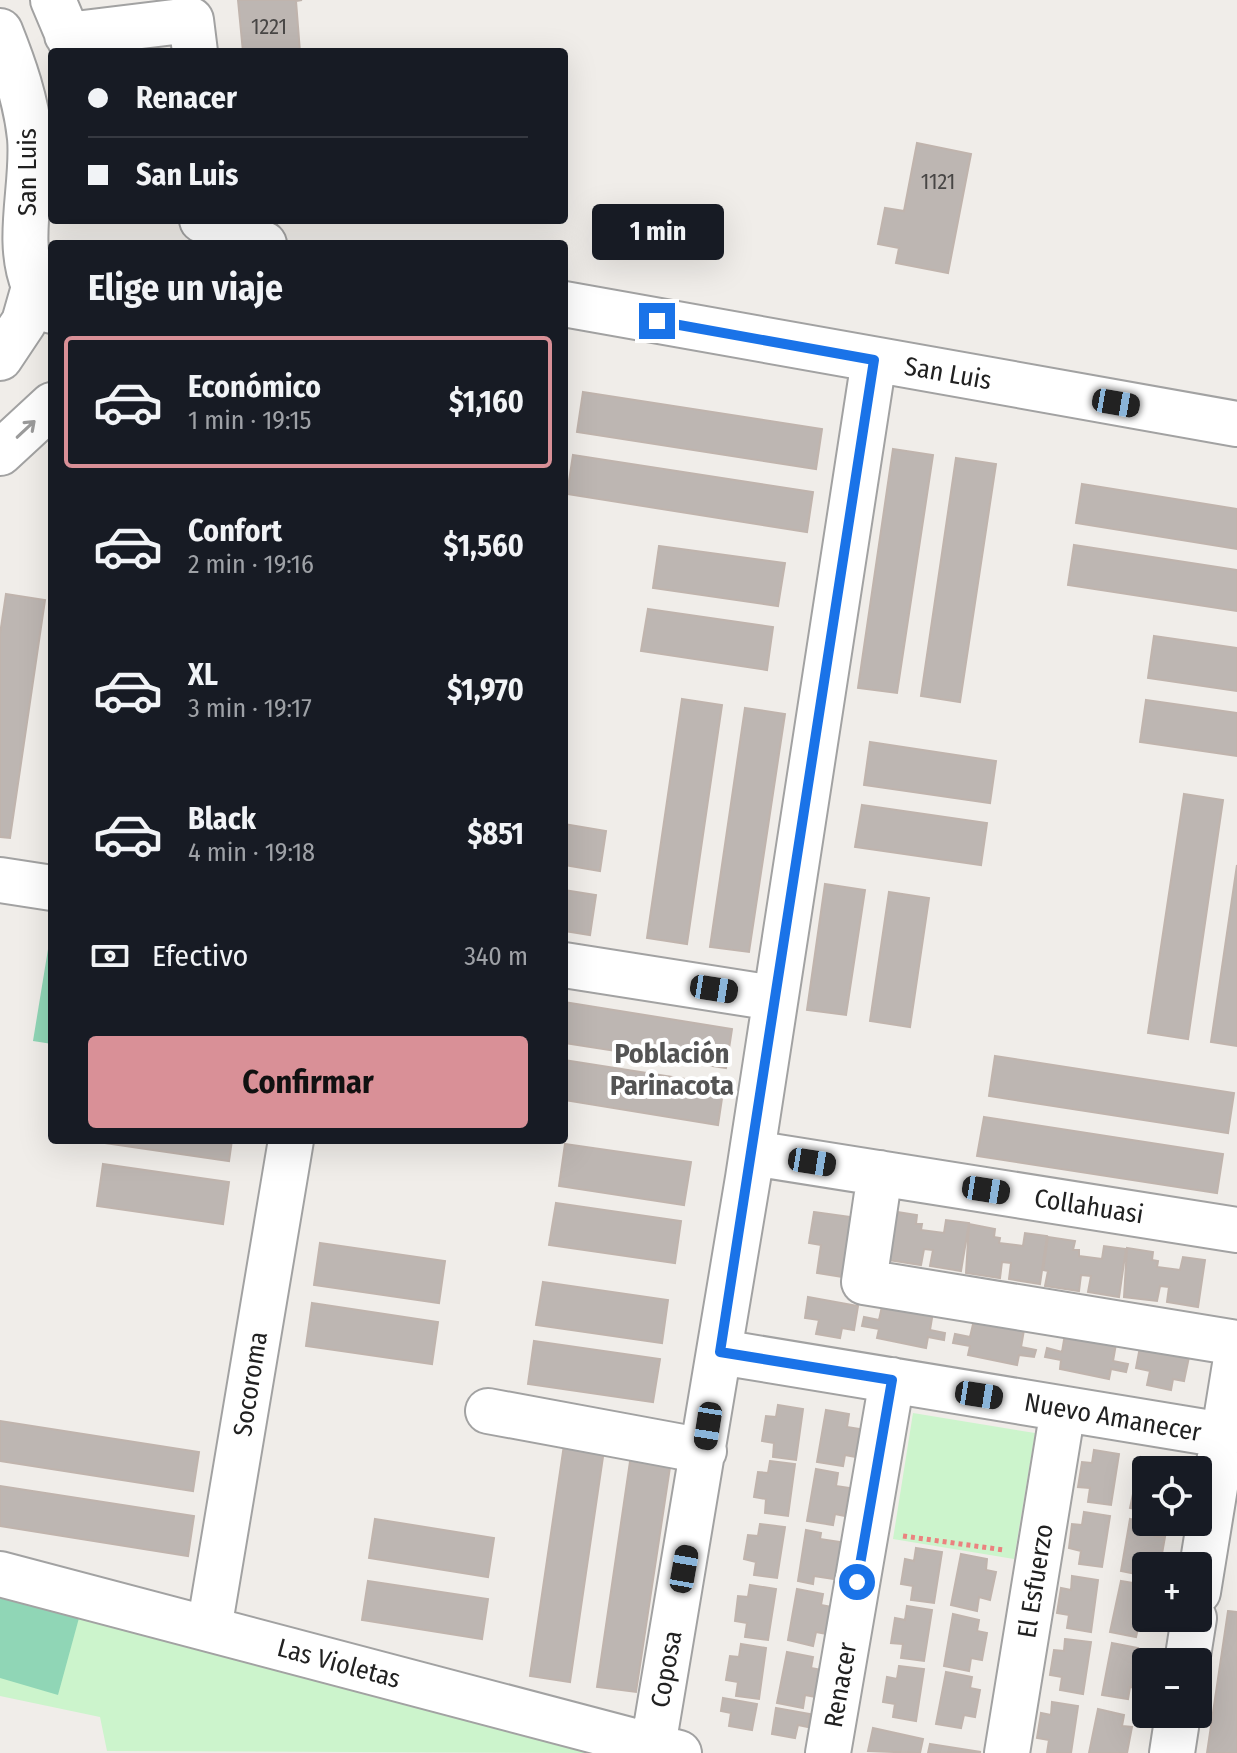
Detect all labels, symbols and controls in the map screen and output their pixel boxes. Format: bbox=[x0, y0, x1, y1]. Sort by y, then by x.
house number: 1221 bbox=[251, 13, 287, 40]
text: Renacer bbox=[136, 80, 237, 116]
street label: San Luis bbox=[12, 128, 43, 216]
text: San Luis bbox=[136, 157, 238, 193]
house number: 1121 bbox=[921, 168, 955, 195]
callout: 1 min bbox=[591, 205, 723, 261]
text: 1 min bbox=[630, 216, 686, 247]
text: Elige un viaje bbox=[88, 266, 283, 310]
route end bbox=[639, 303, 675, 339]
street label: San Luis bbox=[902, 351, 994, 396]
icon: car bbox=[92, 366, 164, 438]
text: Económico bbox=[188, 369, 321, 405]
text: $1,160 bbox=[449, 384, 524, 420]
car bbox=[1090, 387, 1142, 419]
text: 1 min · 19:15 bbox=[188, 405, 312, 436]
one-way arrow bbox=[16, 419, 36, 438]
icon: car bbox=[92, 510, 164, 582]
text: Confort bbox=[188, 513, 282, 549]
text: $1,560 bbox=[444, 528, 524, 564]
text: 2 min · 19:16 bbox=[188, 549, 314, 580]
icon: car bbox=[92, 654, 164, 726]
text: XL bbox=[188, 657, 218, 693]
text: $1,970 bbox=[447, 672, 524, 708]
text: 3 min · 19:17 bbox=[188, 693, 312, 724]
icon: car bbox=[92, 798, 164, 870]
text: Black bbox=[188, 801, 256, 837]
text: $851 bbox=[467, 816, 524, 852]
text: 4 min · 19:18 bbox=[188, 837, 315, 868]
icon: cash bbox=[88, 934, 132, 978]
text: Efectivo bbox=[152, 938, 248, 974]
text: 340 m bbox=[464, 941, 528, 972]
car bbox=[688, 973, 740, 1005]
button: Confirmar bbox=[88, 1036, 528, 1128]
district label: Población Parinacota bbox=[610, 1037, 734, 1102]
car bbox=[786, 1146, 838, 1178]
car bbox=[960, 1174, 1012, 1206]
street label: Collahuasi bbox=[1032, 1183, 1146, 1230]
street label: Socoroma bbox=[227, 1329, 274, 1439]
car bbox=[953, 1379, 1005, 1411]
street label: Nuevo Amanecer bbox=[1022, 1387, 1204, 1448]
car bbox=[692, 1400, 724, 1452]
map controls bbox=[1132, 1456, 1212, 1728]
button: locate bbox=[1132, 1456, 1212, 1536]
street label: El Esfuerzo bbox=[1011, 1522, 1060, 1640]
car bbox=[668, 1543, 700, 1595]
button: + bbox=[1132, 1552, 1212, 1632]
route start bbox=[839, 1564, 875, 1600]
street label: Coposa bbox=[644, 1628, 688, 1710]
street label: Las Violetas bbox=[274, 1632, 404, 1695]
street label: Renacer bbox=[818, 1640, 863, 1730]
button: − bbox=[1132, 1648, 1212, 1728]

